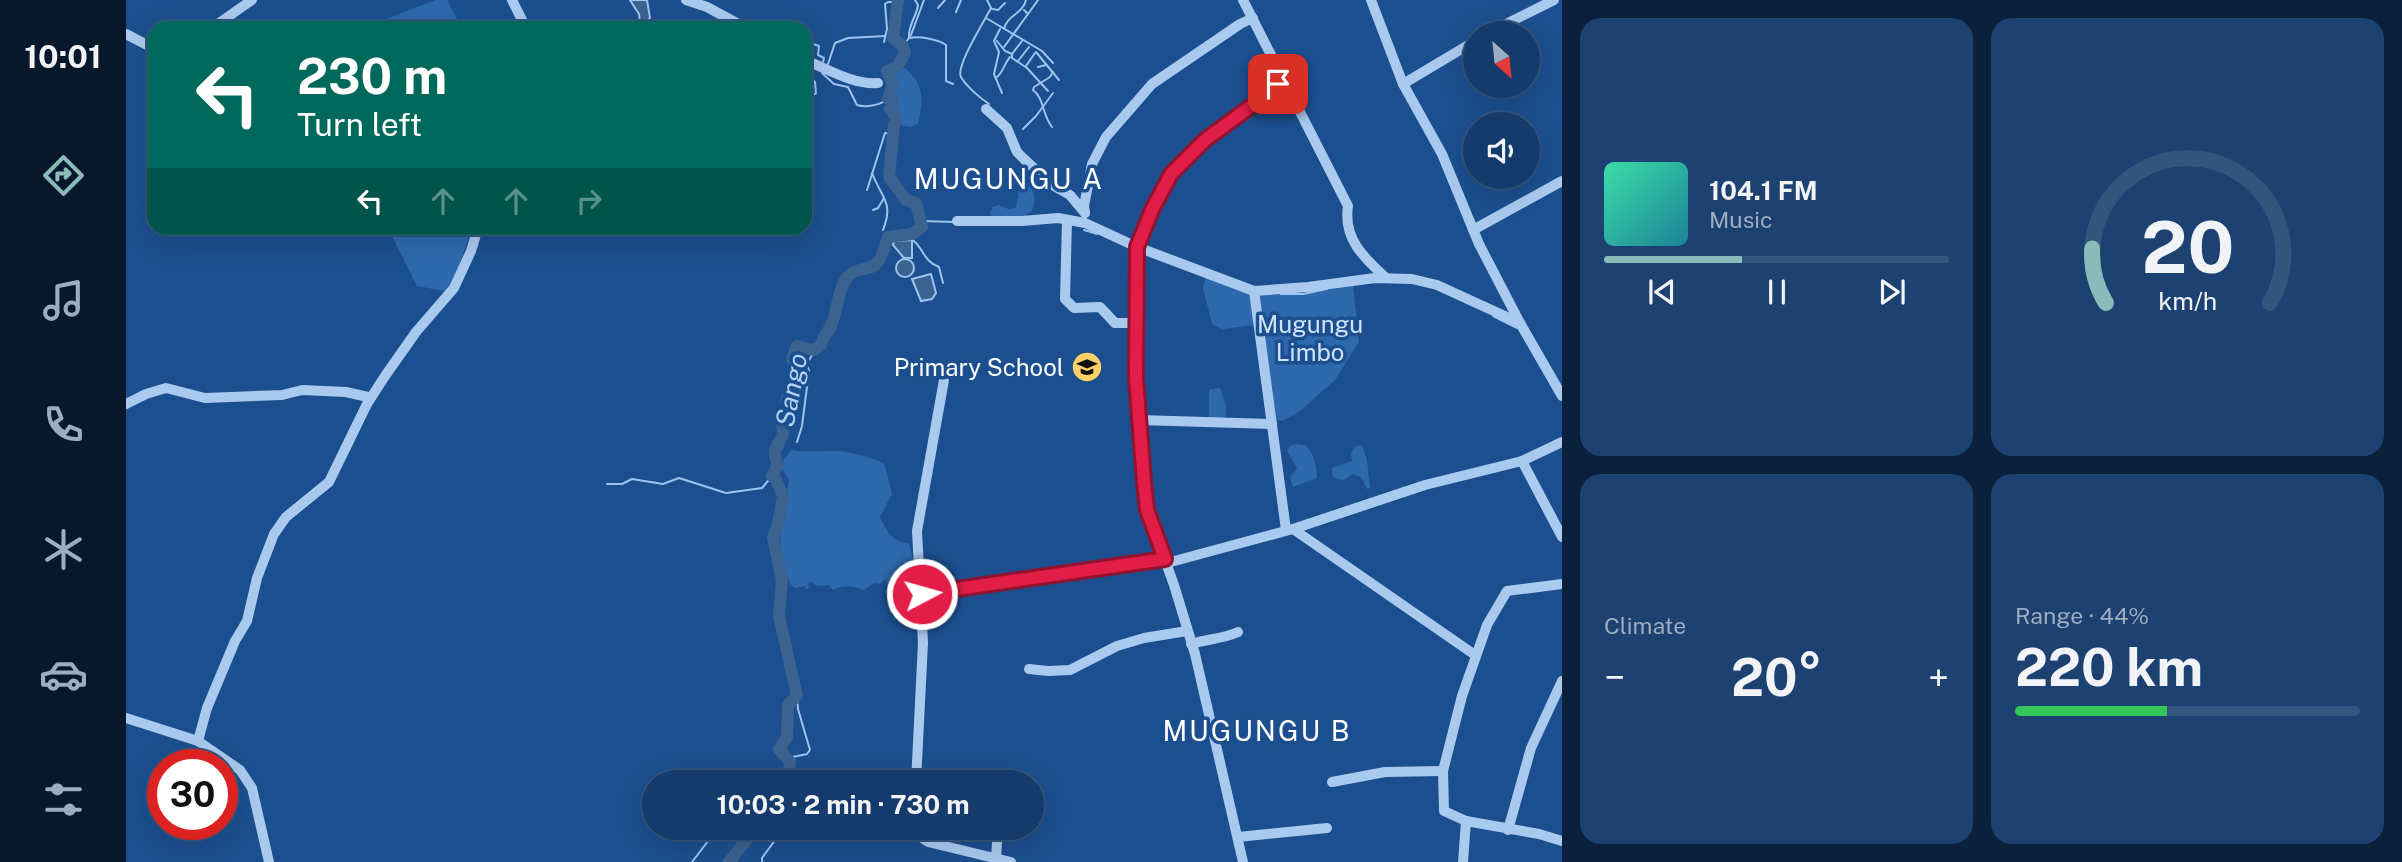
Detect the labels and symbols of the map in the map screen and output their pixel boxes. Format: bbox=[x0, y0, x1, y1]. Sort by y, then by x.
north arrow bbox=[1463, 21, 1540, 98]
pin bbox=[1248, 54, 1308, 114]
district label: MUGUNGU A bbox=[914, 162, 1104, 195]
park label: Mugungu Limbo bbox=[1257, 310, 1363, 366]
school or university icon: Primary School bbox=[1070, 350, 1104, 384]
water label: Sango bbox=[769, 351, 813, 429]
place label: Primary School bbox=[894, 353, 1064, 381]
position arrow bbox=[885, 557, 959, 631]
district label: MUGUNGU B bbox=[1162, 714, 1352, 747]
speed limit sign: 30 bbox=[147, 749, 238, 840]

